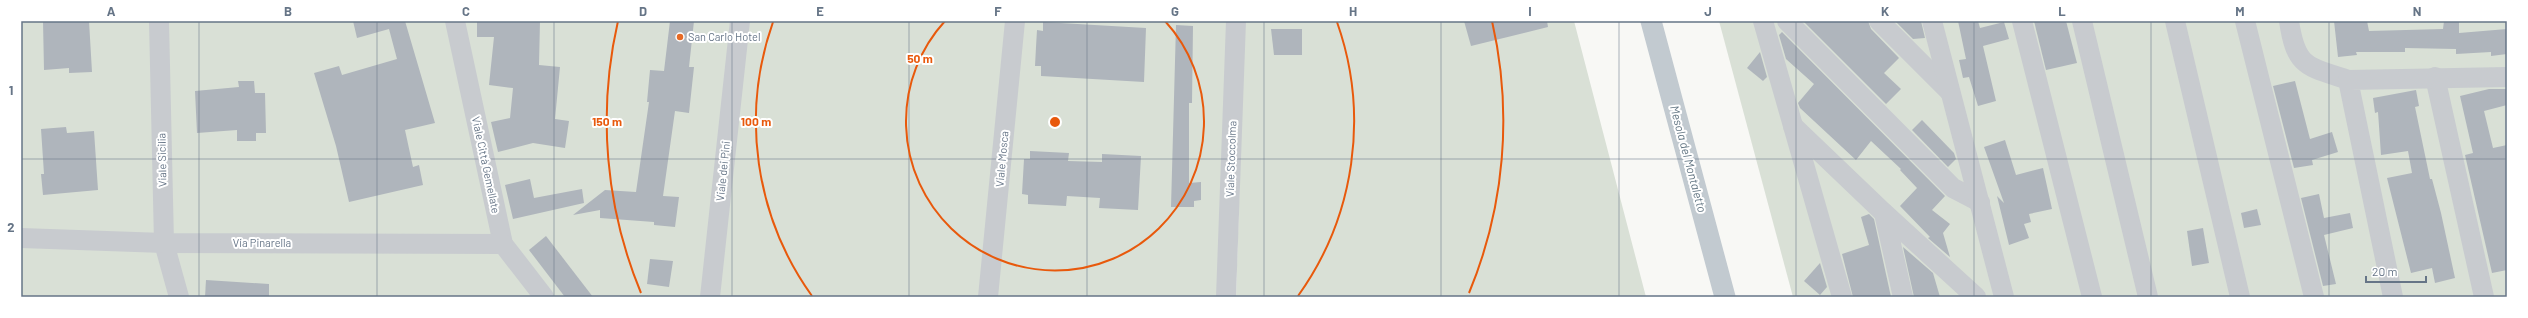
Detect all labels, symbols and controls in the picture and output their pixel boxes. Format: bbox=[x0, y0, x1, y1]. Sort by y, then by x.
text: A bbox=[107, 3, 116, 19]
text: B bbox=[284, 3, 292, 19]
text: C bbox=[462, 3, 470, 19]
text: D bbox=[639, 3, 647, 19]
text: E bbox=[816, 3, 824, 19]
text: F bbox=[994, 3, 1002, 19]
text: G bbox=[1171, 3, 1179, 19]
text: H bbox=[1349, 3, 1357, 19]
text: I bbox=[1528, 3, 1532, 19]
text: J bbox=[1704, 3, 1712, 19]
text: K bbox=[1881, 3, 1889, 19]
text: L bbox=[2058, 3, 2066, 19]
text: M bbox=[2235, 3, 2245, 19]
text: N bbox=[2413, 3, 2421, 19]
place label: San Carlo Hotel bbox=[688, 30, 760, 43]
marker: San Carlo Hotel bbox=[675, 32, 685, 42]
text: 50 m bbox=[907, 51, 933, 65]
text: 1 bbox=[9, 82, 13, 98]
water label: Mesola del Montaletto bbox=[1668, 104, 1710, 214]
text: 150 m bbox=[592, 114, 622, 128]
text: 100 m bbox=[741, 114, 771, 128]
street label: Viale Città Gemellate bbox=[470, 115, 503, 215]
centre of rings bbox=[1048, 115, 1062, 129]
street label: Viale Stoccolma bbox=[1223, 121, 1238, 197]
street label: Viale Mosca bbox=[993, 130, 1010, 187]
street label: Viale Sicilia bbox=[155, 133, 168, 187]
street label: Viale dei Pini bbox=[713, 140, 732, 202]
text: 2 bbox=[7, 219, 15, 235]
street label: Via Pinarella bbox=[233, 236, 291, 249]
scale bar bbox=[2366, 258, 2426, 284]
text: 20 m bbox=[2372, 264, 2398, 278]

